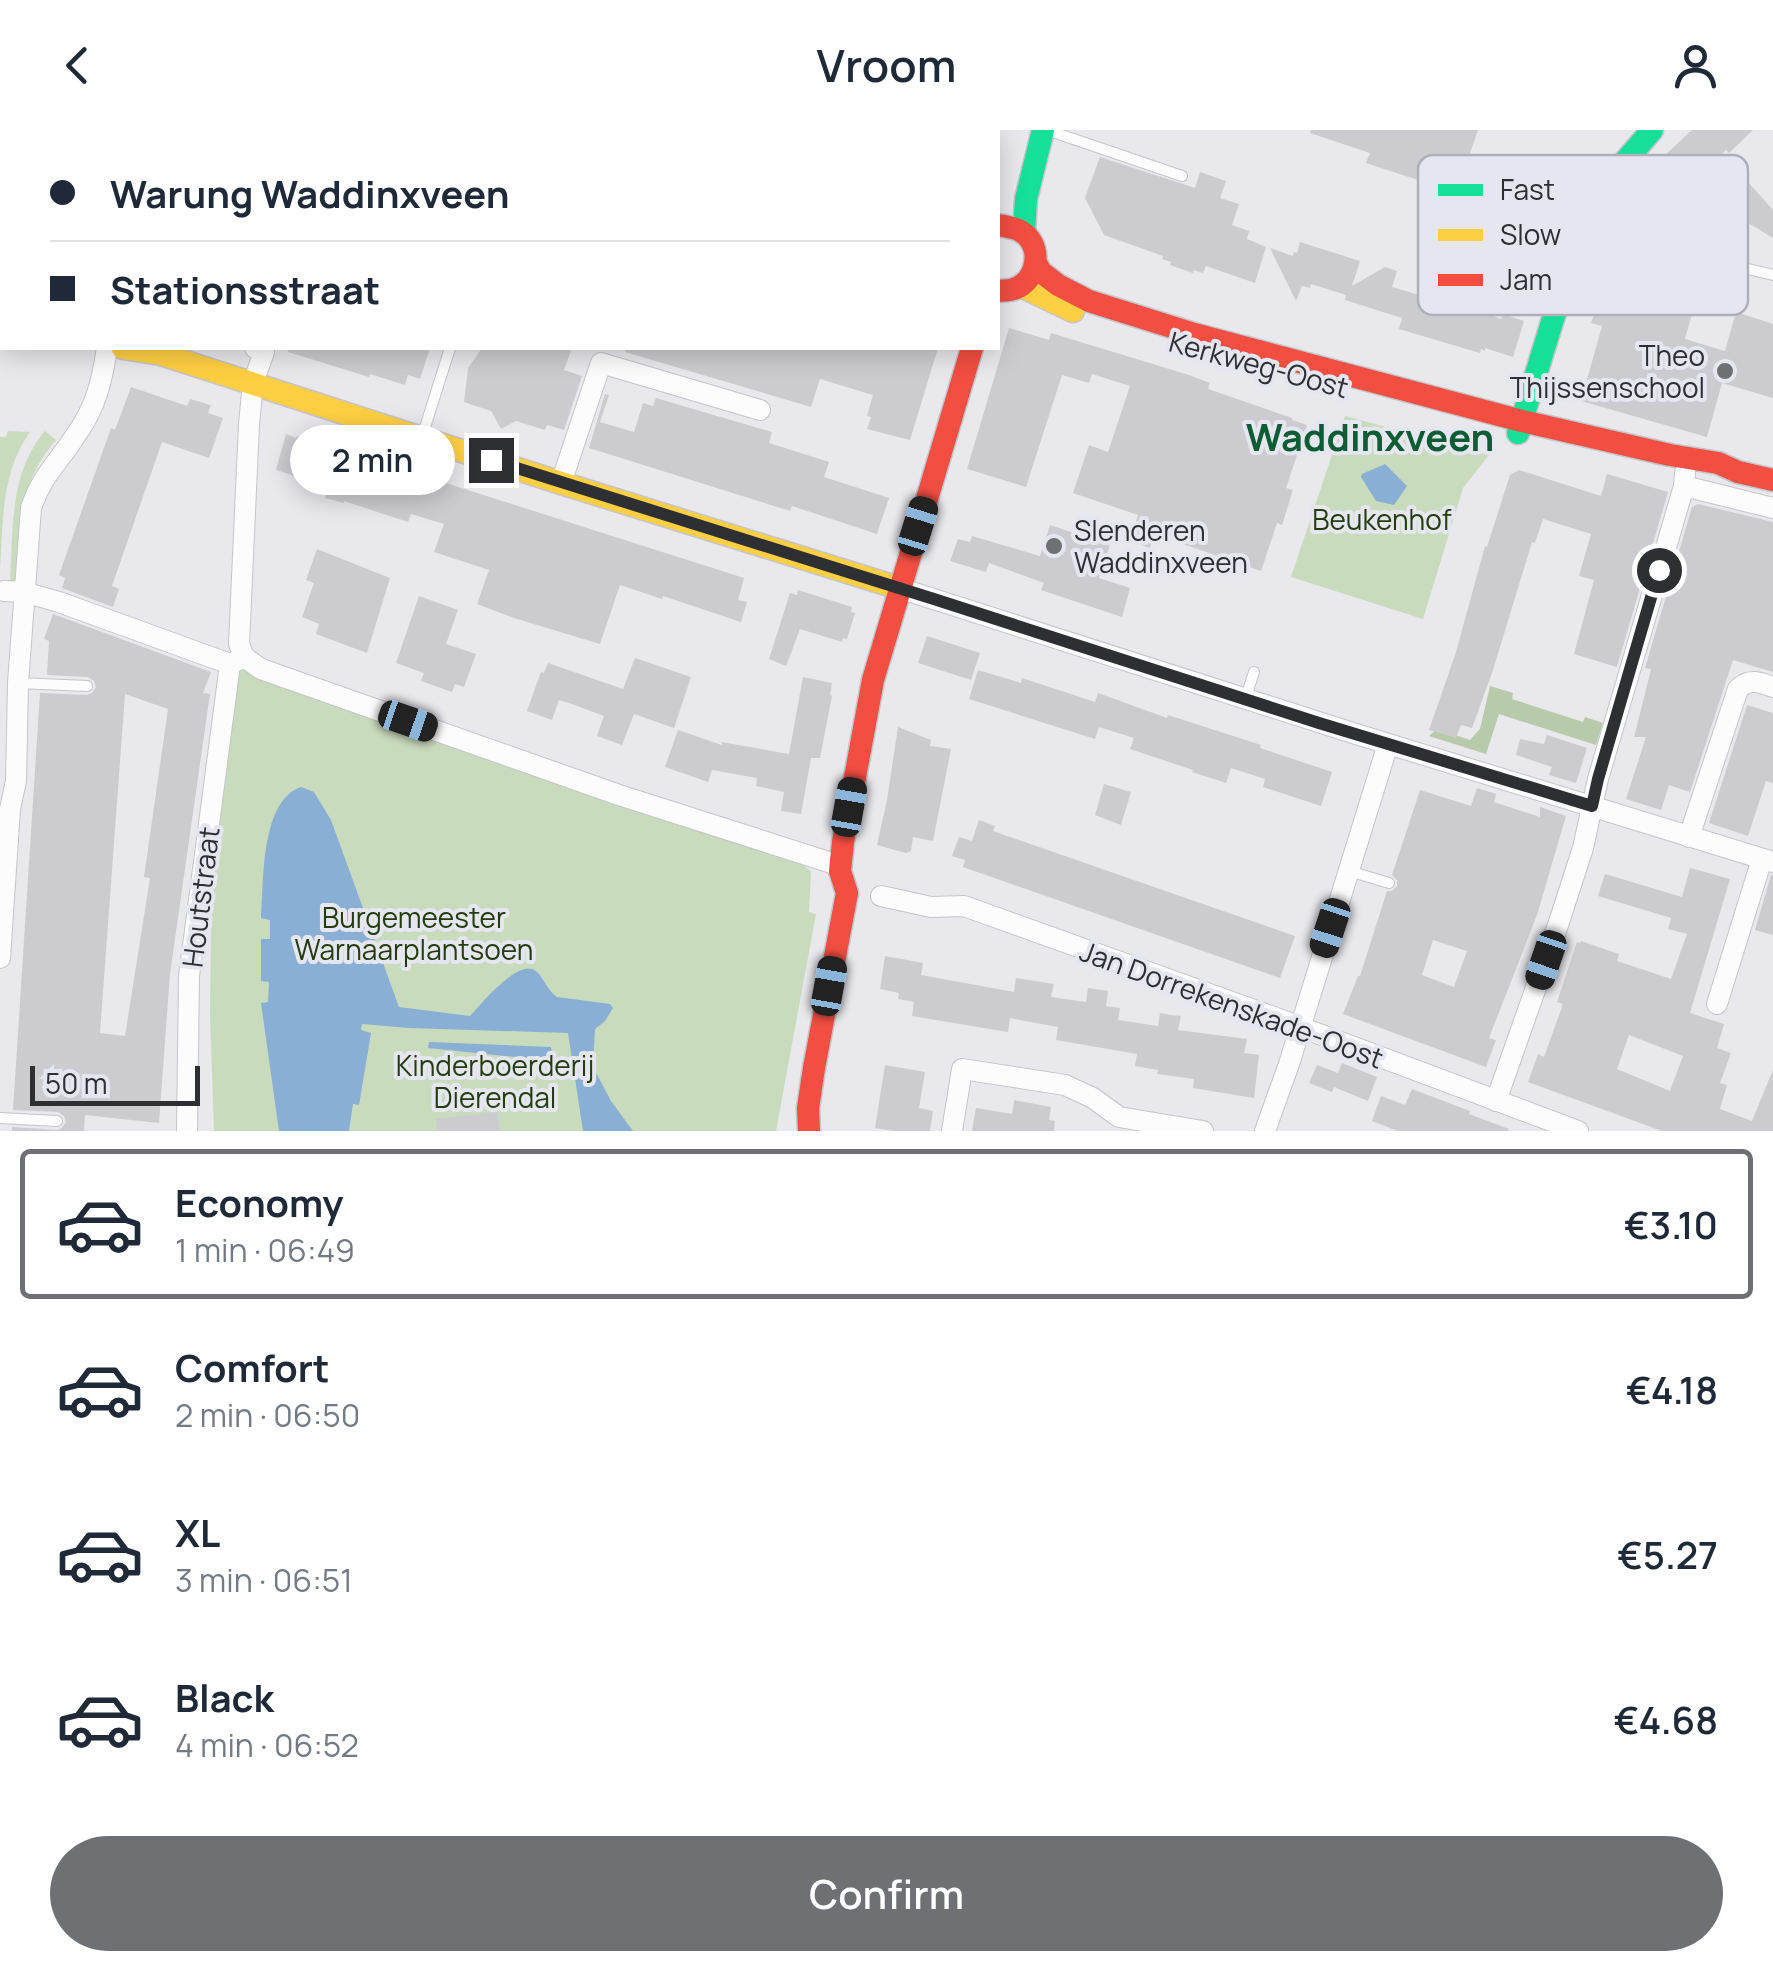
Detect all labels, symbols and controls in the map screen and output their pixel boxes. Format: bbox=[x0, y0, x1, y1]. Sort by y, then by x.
text: Vroom bbox=[817, 34, 956, 96]
icon: back bbox=[50, 38, 105, 93]
icon: person bbox=[1668, 38, 1723, 93]
legend bbox=[1418, 155, 1748, 315]
text: Warung Waddinxveen bbox=[110, 167, 509, 219]
text: Fast bbox=[1500, 170, 1555, 208]
text: Slow bbox=[1500, 215, 1561, 253]
text: Jam bbox=[1500, 260, 1552, 298]
text: Stationsstraat bbox=[110, 263, 380, 315]
street label: Kerkweg-Oost bbox=[1165, 322, 1353, 406]
place label: Theo Thijssenschool bbox=[1510, 336, 1705, 406]
marker: Theo Thijssenschool bbox=[1714, 360, 1736, 382]
district label: Waddinxveen bbox=[1246, 410, 1494, 462]
callout: 2 min bbox=[291, 425, 456, 495]
text: 2 min bbox=[332, 438, 413, 482]
route end bbox=[469, 438, 514, 483]
car bbox=[895, 493, 941, 559]
park label: Beukenhof bbox=[1312, 500, 1452, 538]
place label: Slenderen Waddinxveen bbox=[1074, 511, 1248, 581]
marker: Slenderen Waddinxveen bbox=[1043, 535, 1065, 557]
route start bbox=[1637, 548, 1682, 593]
car bbox=[375, 697, 441, 745]
car bbox=[829, 775, 869, 839]
street label: Houtstraat bbox=[173, 825, 227, 969]
car bbox=[1306, 895, 1354, 961]
park label: Burgemeester Warnaarplantsoen bbox=[295, 898, 533, 968]
car bbox=[1522, 927, 1570, 993]
street label: Jan Dorrekenskade-Oost bbox=[1075, 931, 1389, 1077]
car bbox=[809, 954, 849, 1018]
park label: Kinderboerderij Dierendal bbox=[396, 1046, 594, 1116]
scale bar bbox=[30, 1061, 200, 1106]
text: 50 m bbox=[45, 1064, 108, 1102]
text: Economy bbox=[175, 1176, 344, 1228]
icon: car bbox=[55, 1179, 145, 1269]
text: €3.10 bbox=[1624, 1198, 1718, 1250]
text: 1 min · 06:49 bbox=[175, 1228, 355, 1272]
text: Comfort bbox=[175, 1341, 329, 1393]
icon: car bbox=[55, 1344, 145, 1434]
text: €4.18 bbox=[1626, 1363, 1718, 1415]
text: 2 min · 06:50 bbox=[175, 1393, 360, 1437]
text: XL bbox=[175, 1506, 220, 1558]
icon: car bbox=[55, 1509, 145, 1599]
text: €5.27 bbox=[1617, 1528, 1718, 1580]
text: 3 min · 06:51 bbox=[175, 1558, 353, 1602]
text: Black bbox=[175, 1671, 274, 1723]
icon: car bbox=[55, 1674, 145, 1764]
text: €4.68 bbox=[1614, 1693, 1718, 1745]
text: 4 min · 06:52 bbox=[175, 1723, 359, 1767]
button: Confirm bbox=[50, 1836, 1723, 1951]

